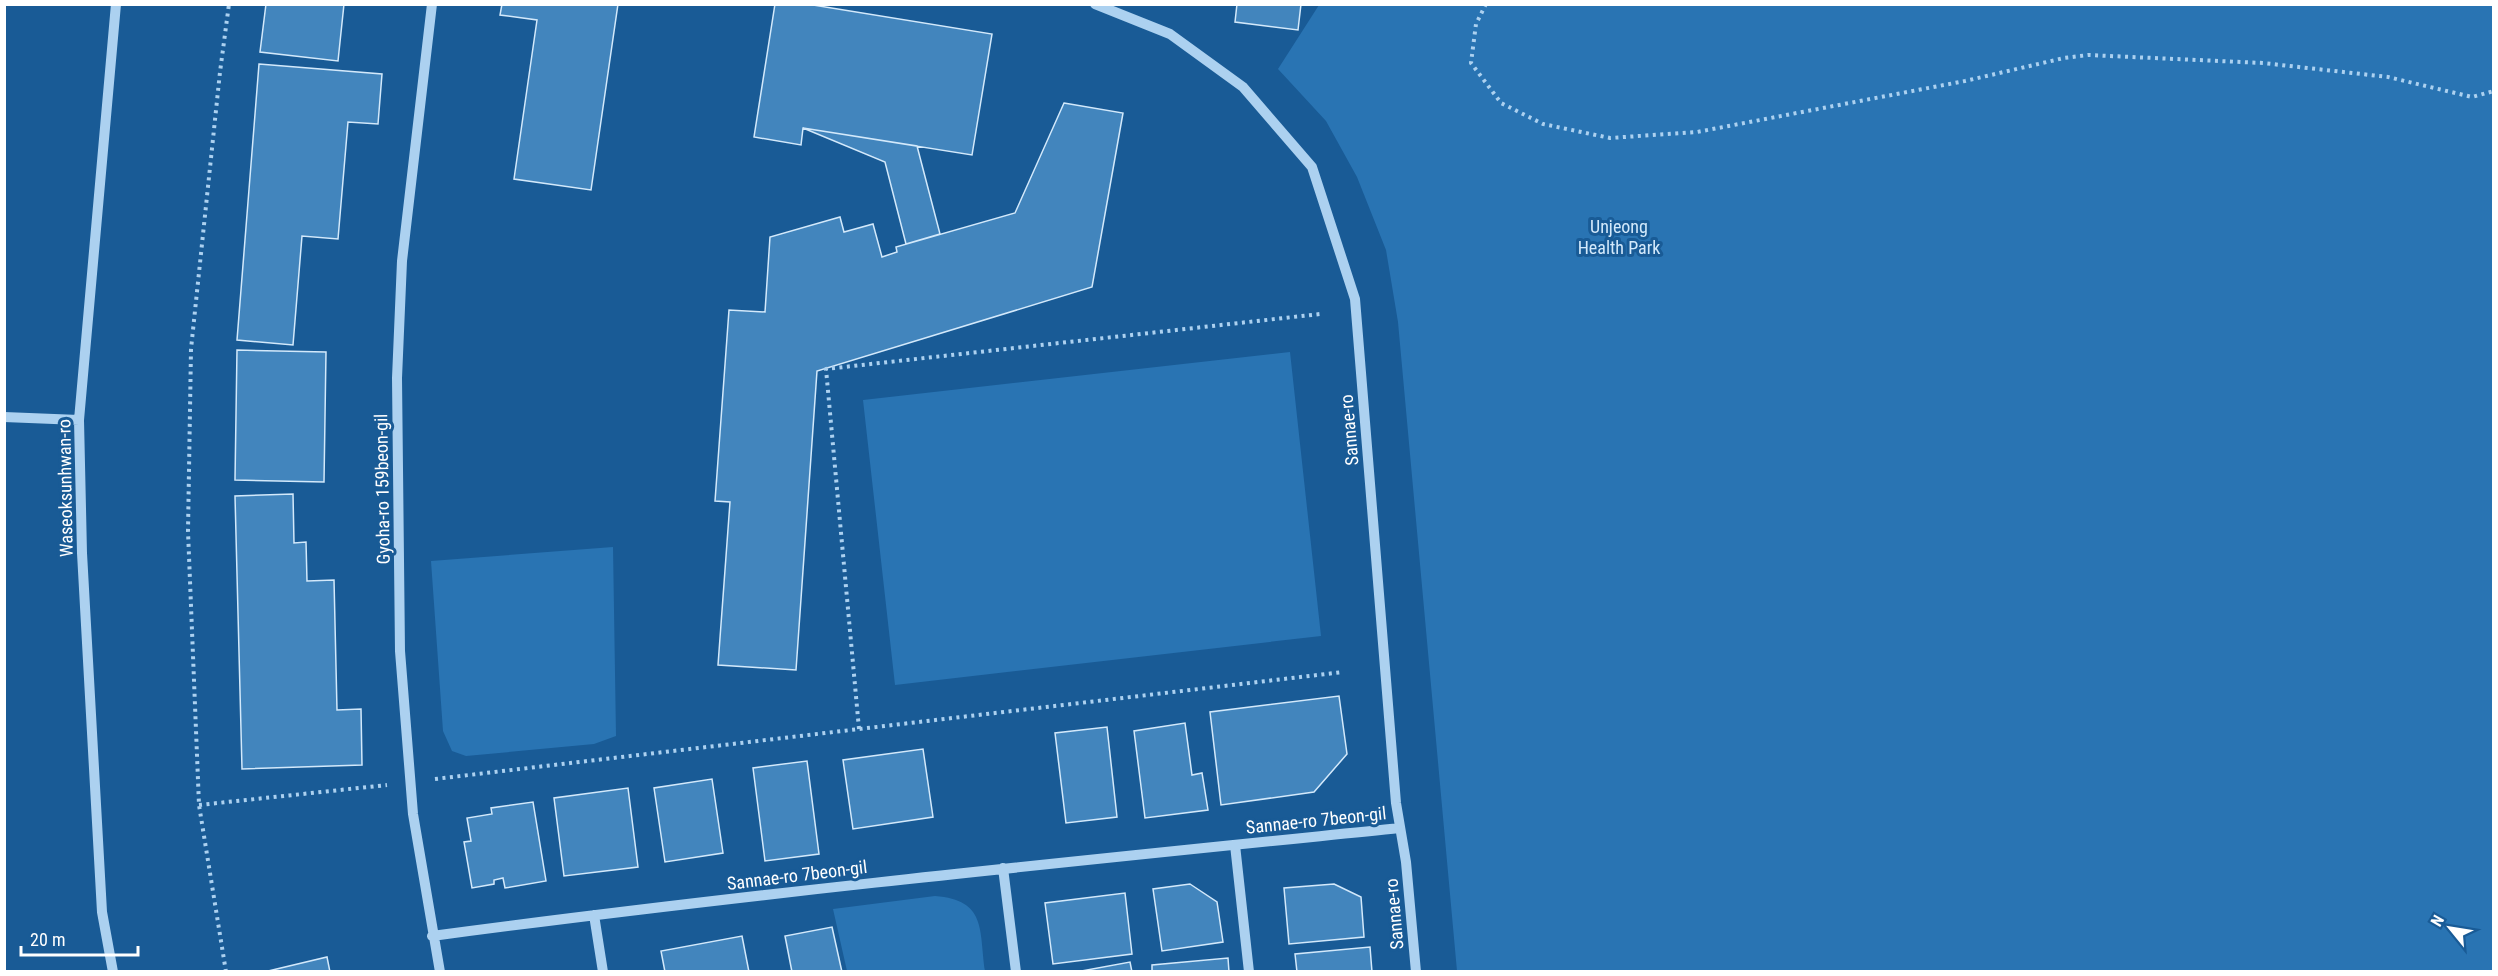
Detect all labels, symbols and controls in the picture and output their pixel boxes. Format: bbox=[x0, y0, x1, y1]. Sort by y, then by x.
park label: Unjeong Health Park bbox=[1578, 216, 1660, 258]
street label: Sannae-ro bbox=[1335, 394, 1363, 466]
street label: Gyoha-ro 159beon-gil bbox=[370, 414, 394, 564]
street label: Waseoksunhwan-ro bbox=[53, 419, 77, 557]
street label: Sannae-ro 7beon-gil bbox=[1245, 802, 1387, 838]
street label: Sannae-ro 7beon-gil bbox=[726, 856, 868, 894]
street label: Sannae-ro bbox=[1380, 878, 1408, 950]
north arrow bbox=[2420, 898, 2480, 958]
text: N bbox=[2427, 912, 2448, 930]
scale bar bbox=[21, 919, 138, 957]
text: 20 m bbox=[30, 929, 65, 950]

